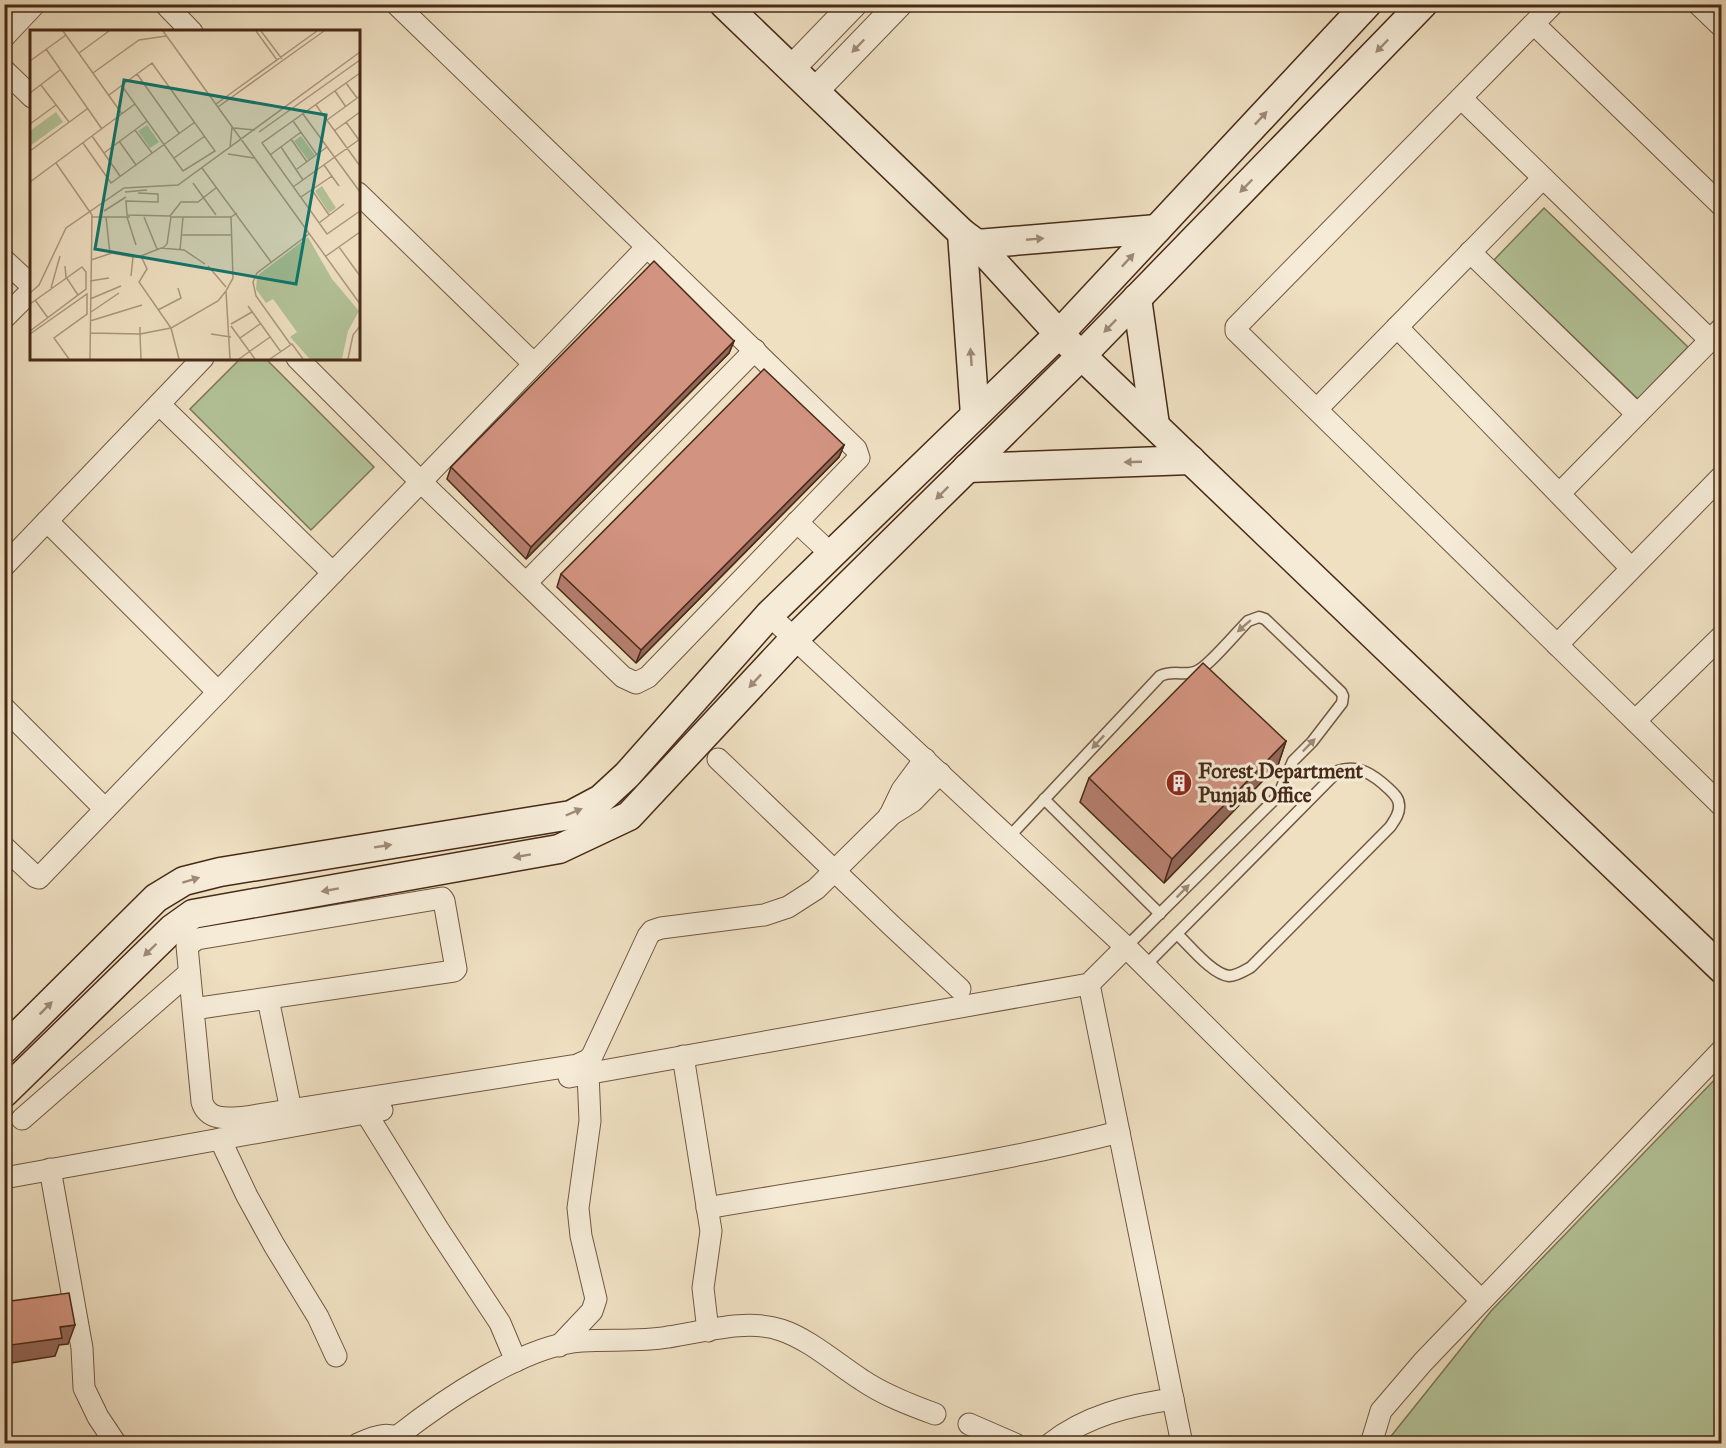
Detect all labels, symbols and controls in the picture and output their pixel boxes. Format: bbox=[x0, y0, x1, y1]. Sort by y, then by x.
inset map bbox=[30, 30, 360, 360]
one-way arrow bbox=[852, 39, 866, 53]
one-way arrow bbox=[1376, 39, 1390, 53]
one-way arrow bbox=[1254, 111, 1267, 126]
one-way arrow bbox=[1240, 179, 1254, 193]
one-way arrow bbox=[1026, 234, 1045, 244]
one-way arrow bbox=[1120, 254, 1134, 268]
one-way arrow bbox=[1103, 318, 1117, 333]
one-way arrow bbox=[966, 347, 976, 366]
one-way arrow bbox=[1123, 457, 1142, 466]
one-way arrow bbox=[935, 485, 949, 499]
one-way arrow bbox=[1237, 619, 1252, 633]
one-way arrow bbox=[748, 674, 762, 689]
one-way arrow bbox=[1092, 734, 1105, 749]
one-way arrow bbox=[1301, 739, 1315, 753]
place label: Forest Department Punjab Office bbox=[1198, 758, 1364, 808]
building icon: Forest Department Punjab Office bbox=[1164, 768, 1194, 798]
one-way arrow bbox=[566, 807, 584, 817]
one-way arrow bbox=[373, 841, 392, 850]
one-way arrow bbox=[512, 851, 531, 860]
one-way arrow bbox=[182, 875, 200, 884]
one-way arrow bbox=[1175, 884, 1190, 898]
one-way arrow bbox=[320, 885, 339, 894]
one-way arrow bbox=[143, 943, 158, 957]
one-way arrow bbox=[38, 1001, 52, 1015]

